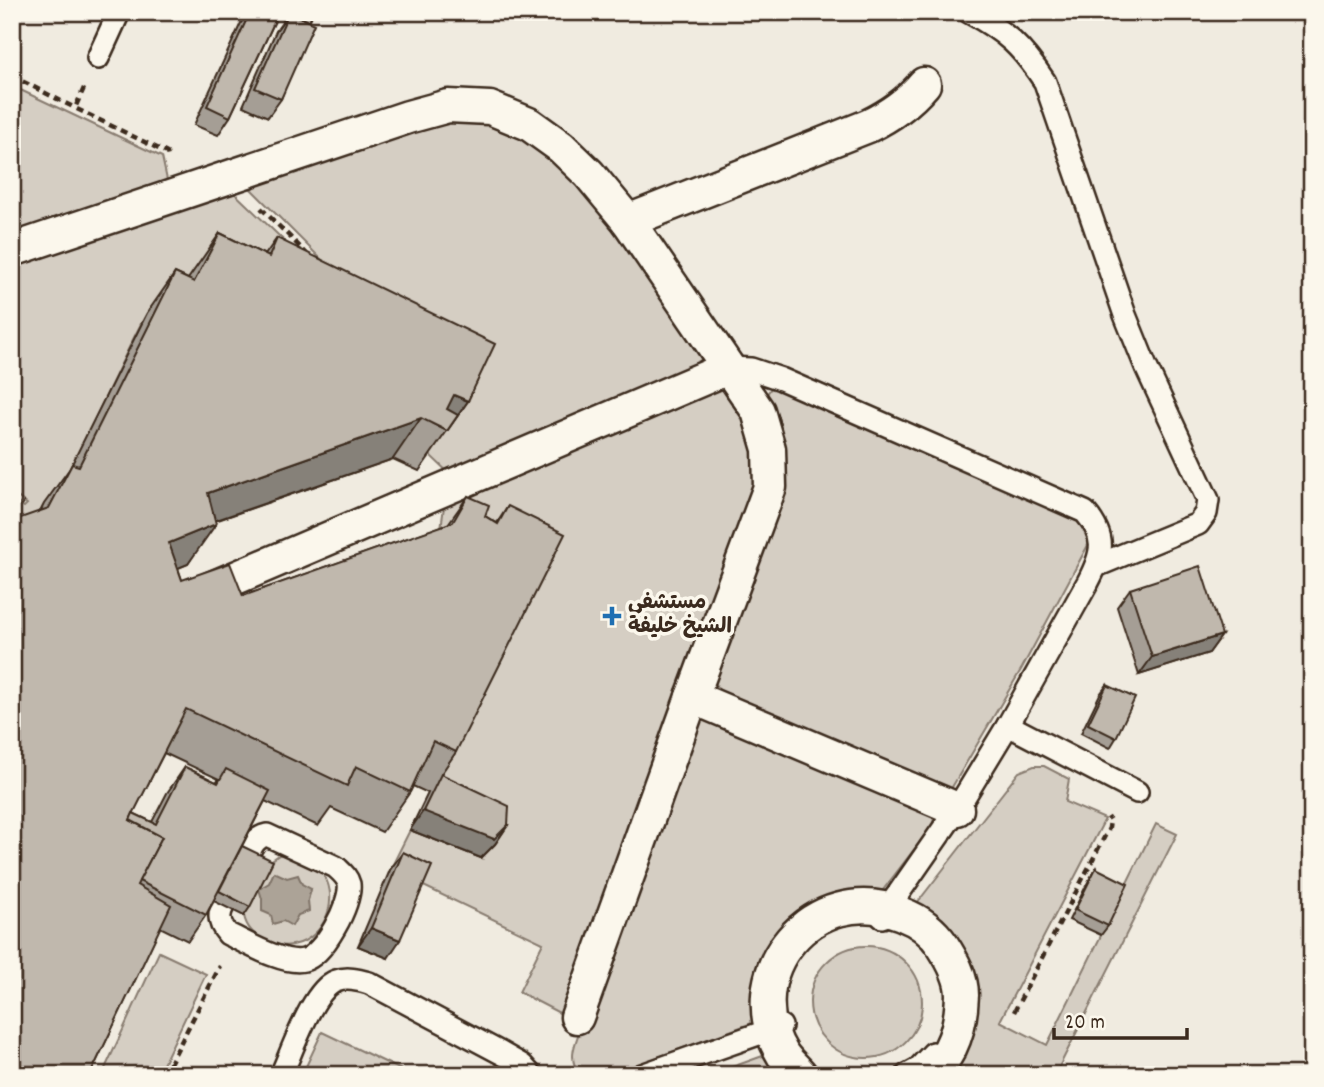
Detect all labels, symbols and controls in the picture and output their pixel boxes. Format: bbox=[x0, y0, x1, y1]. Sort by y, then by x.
place label: مستشفى الشيخ خليفة bbox=[628, 589, 732, 643]
marker: مستشفى الشيخ خليفة bbox=[602, 606, 622, 626]
scale bar bbox=[1054, 996, 1188, 1040]
text: 20 m bbox=[1065, 1009, 1105, 1039]

